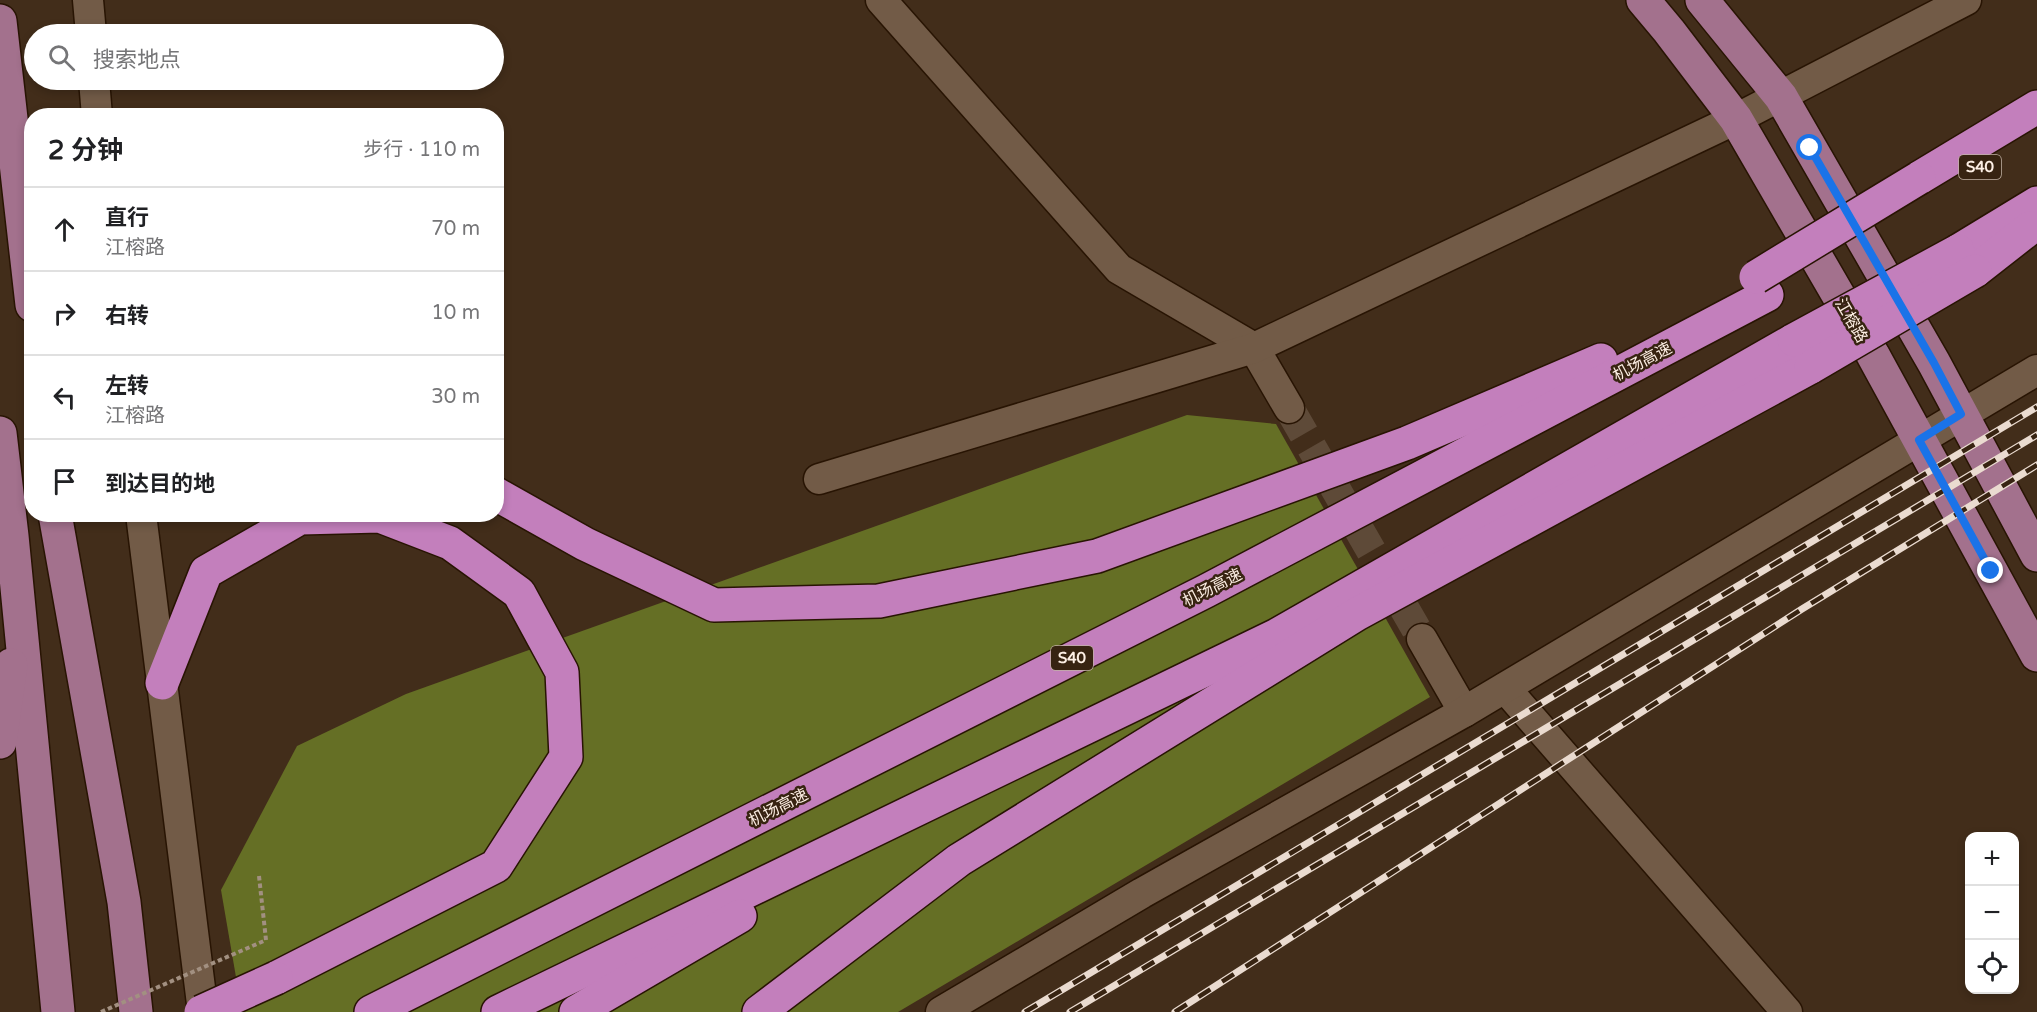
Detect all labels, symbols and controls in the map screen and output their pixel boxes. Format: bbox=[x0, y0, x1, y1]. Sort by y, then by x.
search box bbox=[24, 24, 504, 90]
icon: search bbox=[45, 41, 78, 74]
text: 搜索地点 bbox=[93, 47, 181, 73]
route start bbox=[1796, 134, 1822, 160]
text: 2 分钟 bbox=[48, 135, 123, 166]
text: 步行 · 110 m bbox=[363, 138, 480, 162]
road number: S40 bbox=[1959, 155, 2001, 179]
text: 直行 bbox=[105, 205, 149, 231]
icon: ahead bbox=[48, 213, 81, 246]
text: 70 m bbox=[431, 217, 480, 241]
text: 江榕路 bbox=[105, 236, 165, 260]
street label: 江榕路 bbox=[1830, 295, 1872, 346]
icon: right bbox=[48, 297, 81, 330]
text: 10 m bbox=[431, 301, 480, 325]
text: 右转 bbox=[105, 303, 149, 329]
street label: 机场高速 bbox=[1610, 338, 1675, 386]
text: 左转 bbox=[105, 373, 149, 399]
icon: left bbox=[48, 381, 81, 414]
text: 30 m bbox=[431, 385, 480, 409]
text: 江榕路 bbox=[105, 404, 165, 428]
icon: arrive bbox=[48, 465, 81, 498]
text: 到达目的地 bbox=[105, 471, 215, 497]
route end bbox=[1977, 557, 2003, 583]
street label: 机场高速 bbox=[1179, 564, 1246, 611]
road number: S40 bbox=[1051, 646, 1093, 670]
street label: 机场高速 bbox=[745, 784, 812, 831]
map controls bbox=[1965, 832, 2019, 994]
button: + bbox=[1965, 832, 2019, 886]
button: − bbox=[1965, 886, 2019, 940]
button: locate bbox=[1965, 940, 2019, 994]

